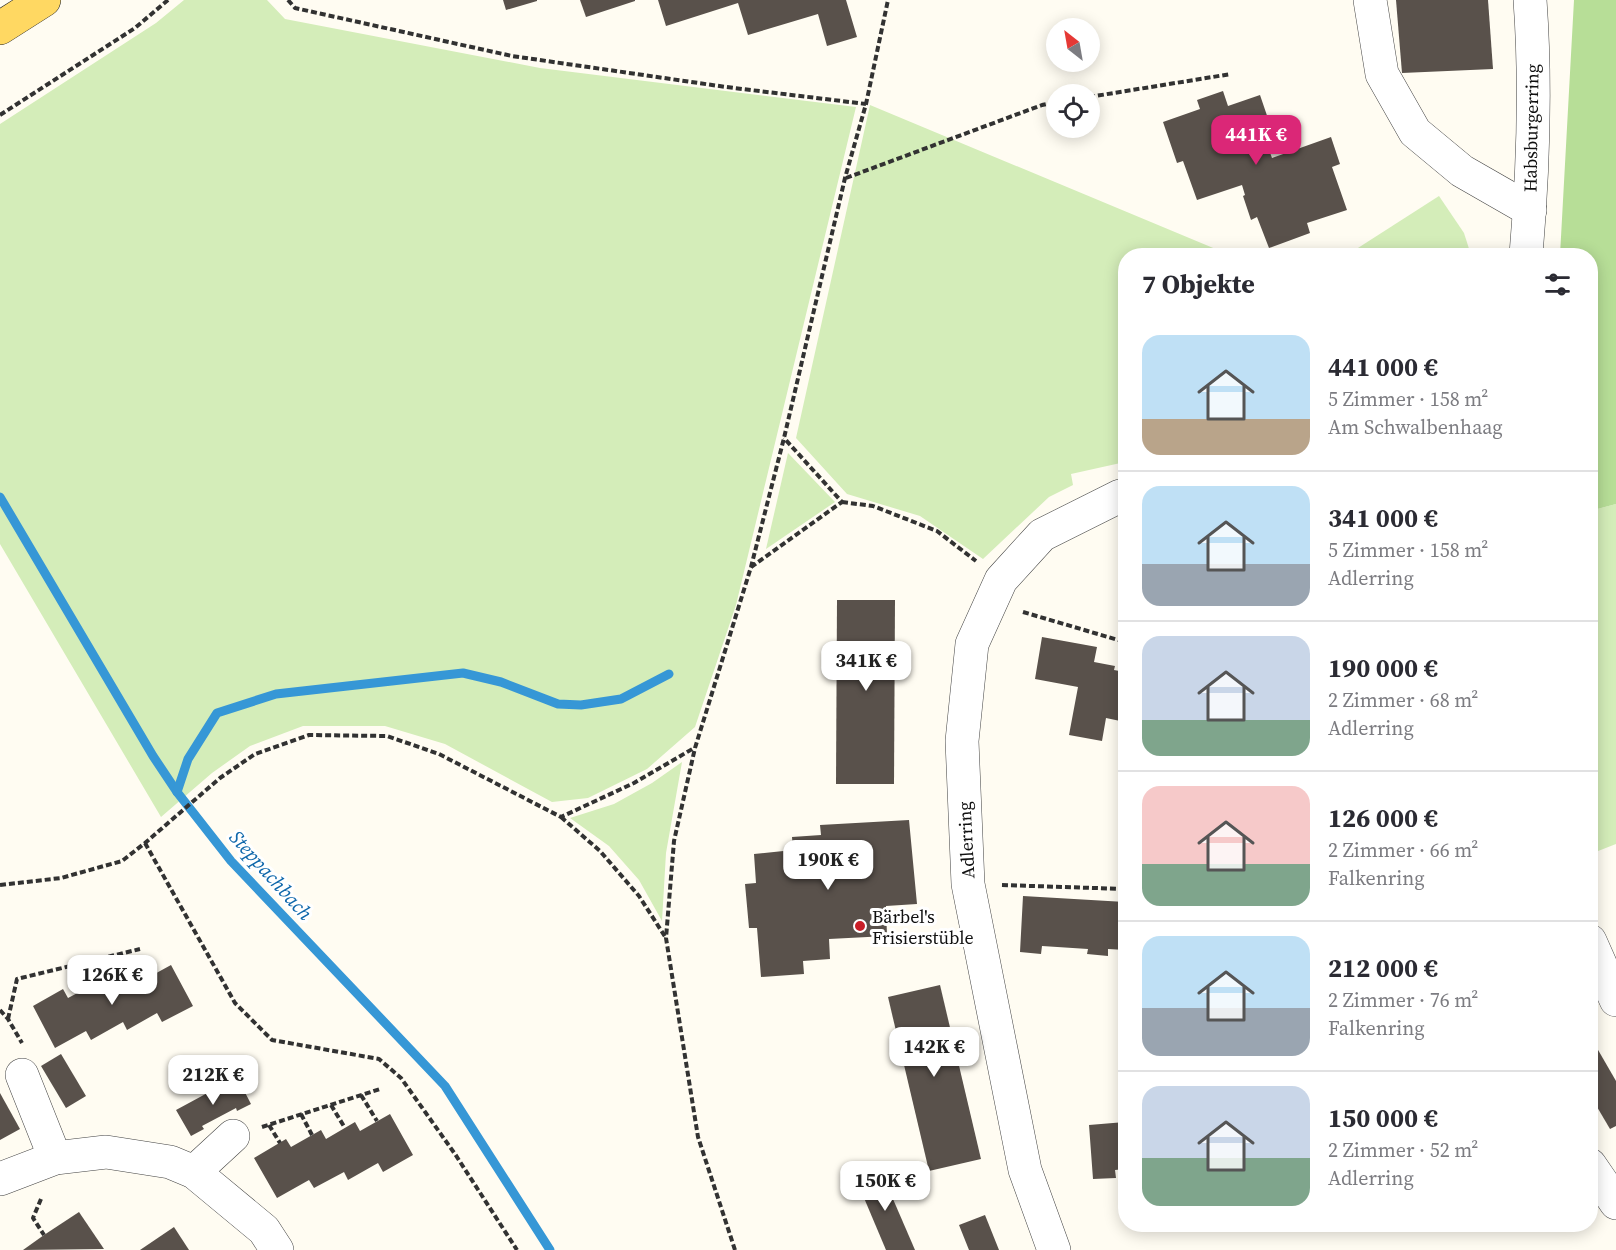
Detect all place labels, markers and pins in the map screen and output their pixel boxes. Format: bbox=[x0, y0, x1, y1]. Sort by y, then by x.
pin: 441K € bbox=[1207, 115, 1305, 166]
pin: 341K € bbox=[817, 641, 915, 692]
pin: 190K € bbox=[779, 840, 877, 891]
place label: Bärbel's Frisierstüble bbox=[872, 904, 974, 950]
marker: Bärbel's Frisierstüble bbox=[853, 919, 867, 933]
pin: 126K € bbox=[63, 955, 161, 1006]
pin: 142K € bbox=[885, 1027, 983, 1078]
pin: 212K € bbox=[164, 1055, 262, 1106]
pin: 150K € bbox=[836, 1161, 934, 1212]

